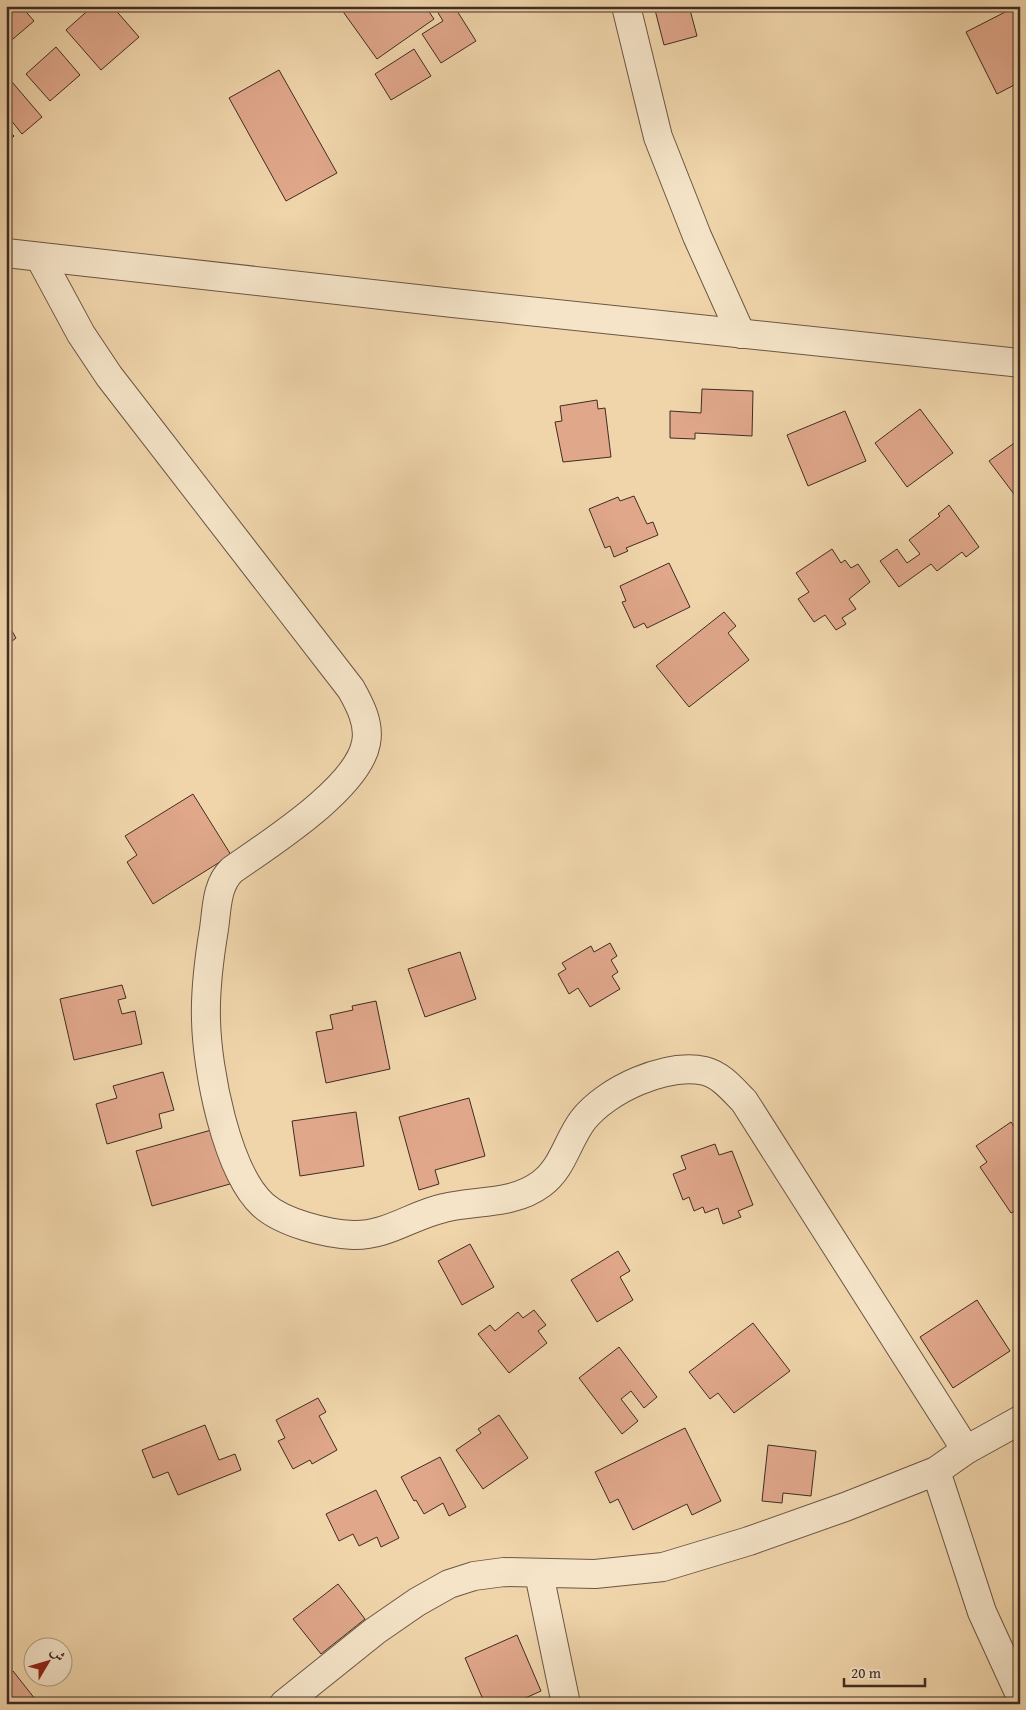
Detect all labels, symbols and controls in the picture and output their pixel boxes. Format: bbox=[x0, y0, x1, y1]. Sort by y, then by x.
north arrow bbox=[22, 1638, 72, 1688]
text: ش bbox=[46, 1642, 70, 1666]
scale bar bbox=[844, 1655, 925, 1687]
text: 20 m bbox=[851, 1662, 882, 1683]

